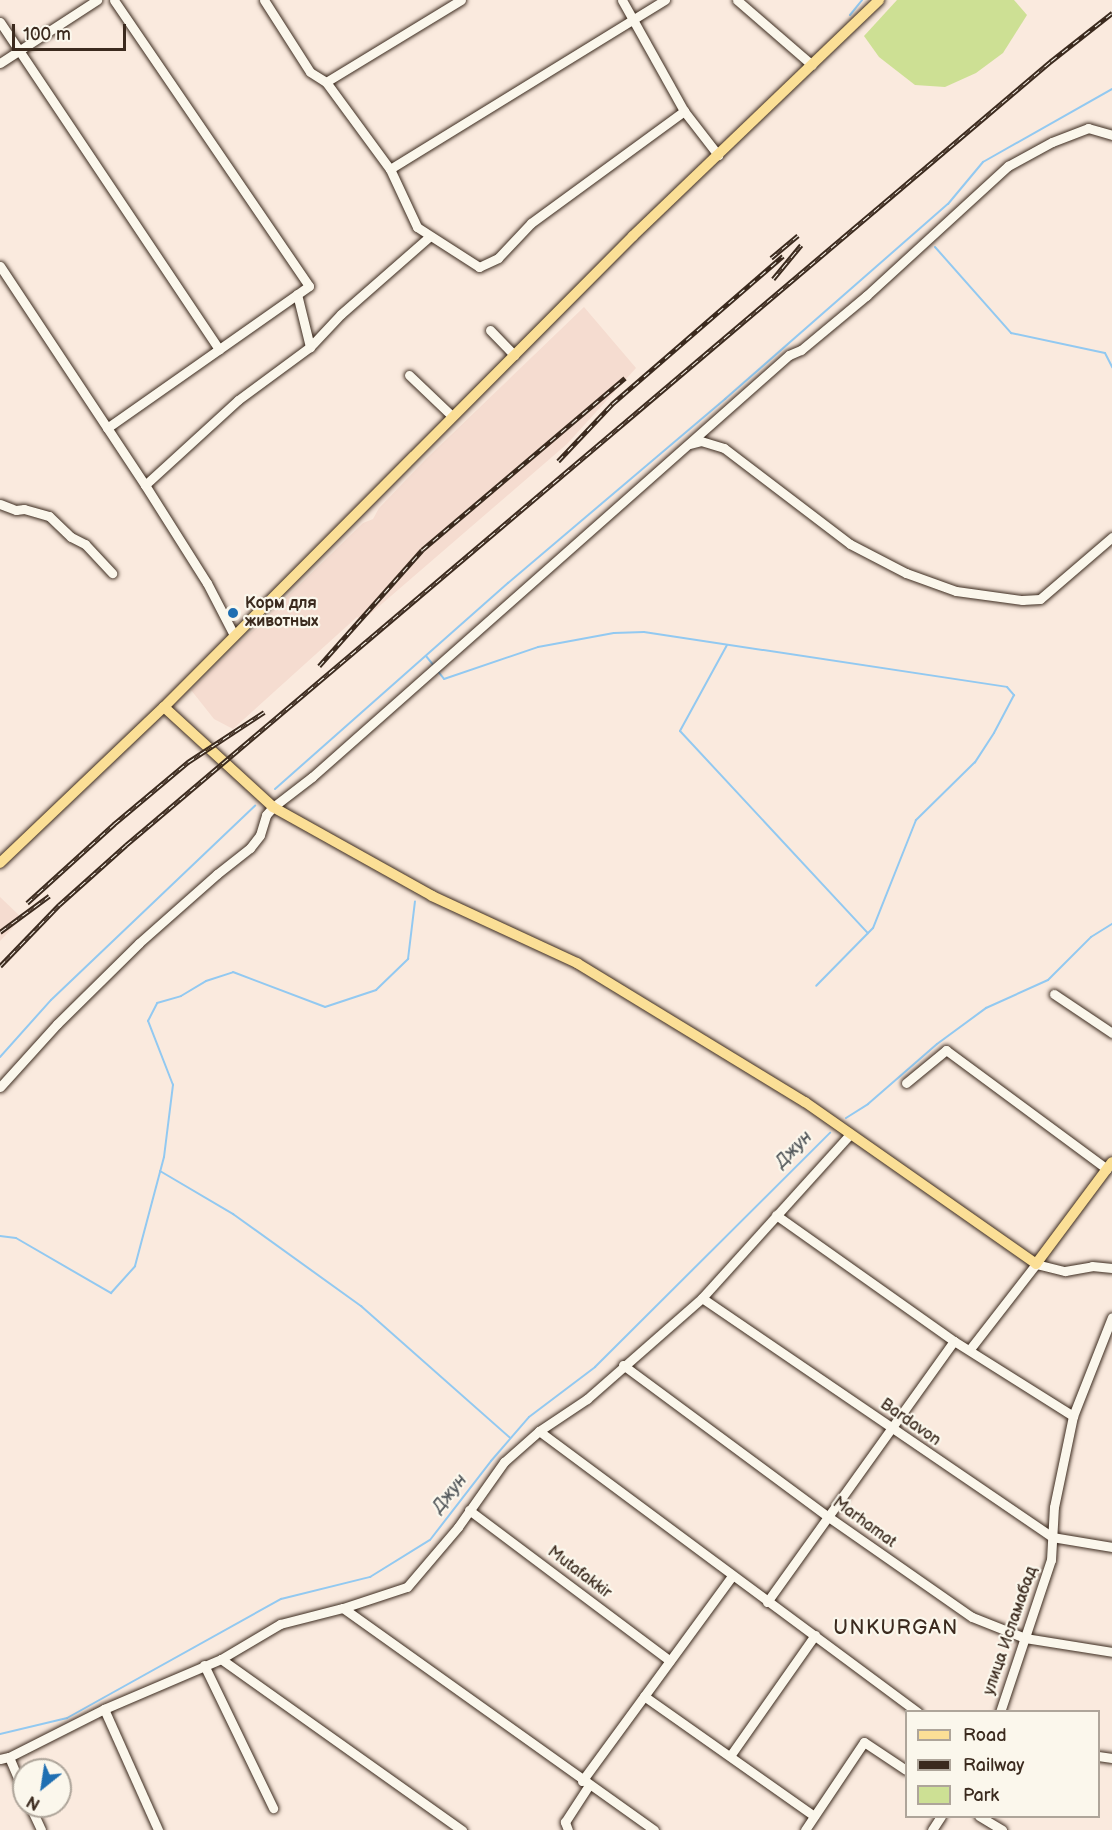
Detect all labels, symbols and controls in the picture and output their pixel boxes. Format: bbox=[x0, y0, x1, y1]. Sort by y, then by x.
scale bar bbox=[15, 12, 129, 50]
text: 100 m bbox=[23, 24, 71, 45]
place label: Корм для животных bbox=[245, 594, 318, 632]
marker: Корм для животных bbox=[226, 606, 240, 620]
water label: Джун bbox=[771, 1127, 817, 1173]
street label: Bardavon bbox=[876, 1395, 944, 1451]
water label: Джун bbox=[428, 1470, 472, 1518]
street label: Marhamat bbox=[829, 1494, 899, 1552]
street label: Mutafakkir bbox=[543, 1543, 615, 1603]
street label: улица Исламабад bbox=[980, 1564, 1042, 1698]
district label: UNKURGAN bbox=[833, 1616, 959, 1640]
legend bbox=[905, 1710, 1100, 1818]
text: Road bbox=[963, 1725, 1007, 1746]
text: Railway bbox=[963, 1755, 1025, 1776]
north arrow bbox=[12, 1758, 72, 1818]
text: Park bbox=[963, 1785, 999, 1806]
text: N bbox=[24, 1791, 44, 1814]

